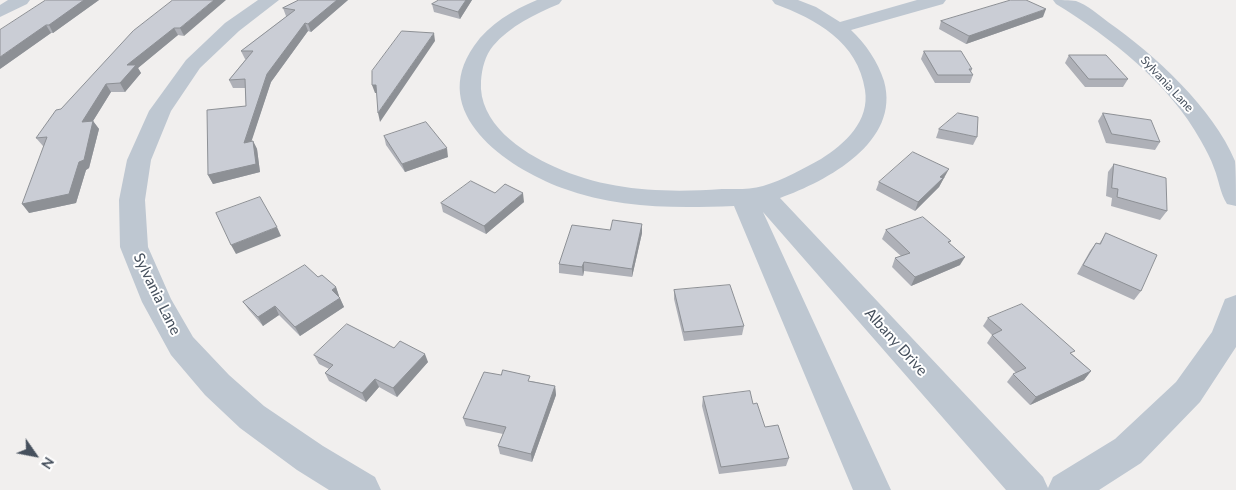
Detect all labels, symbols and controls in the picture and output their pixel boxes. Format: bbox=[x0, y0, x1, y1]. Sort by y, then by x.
street label: Sylvania Lane bbox=[1138, 53, 1196, 115]
street label: Sylvania Lane bbox=[129, 250, 185, 338]
street label: Albany Drive bbox=[861, 304, 931, 380]
north arrow bbox=[10, 430, 60, 480]
text: N bbox=[38, 454, 58, 473]

